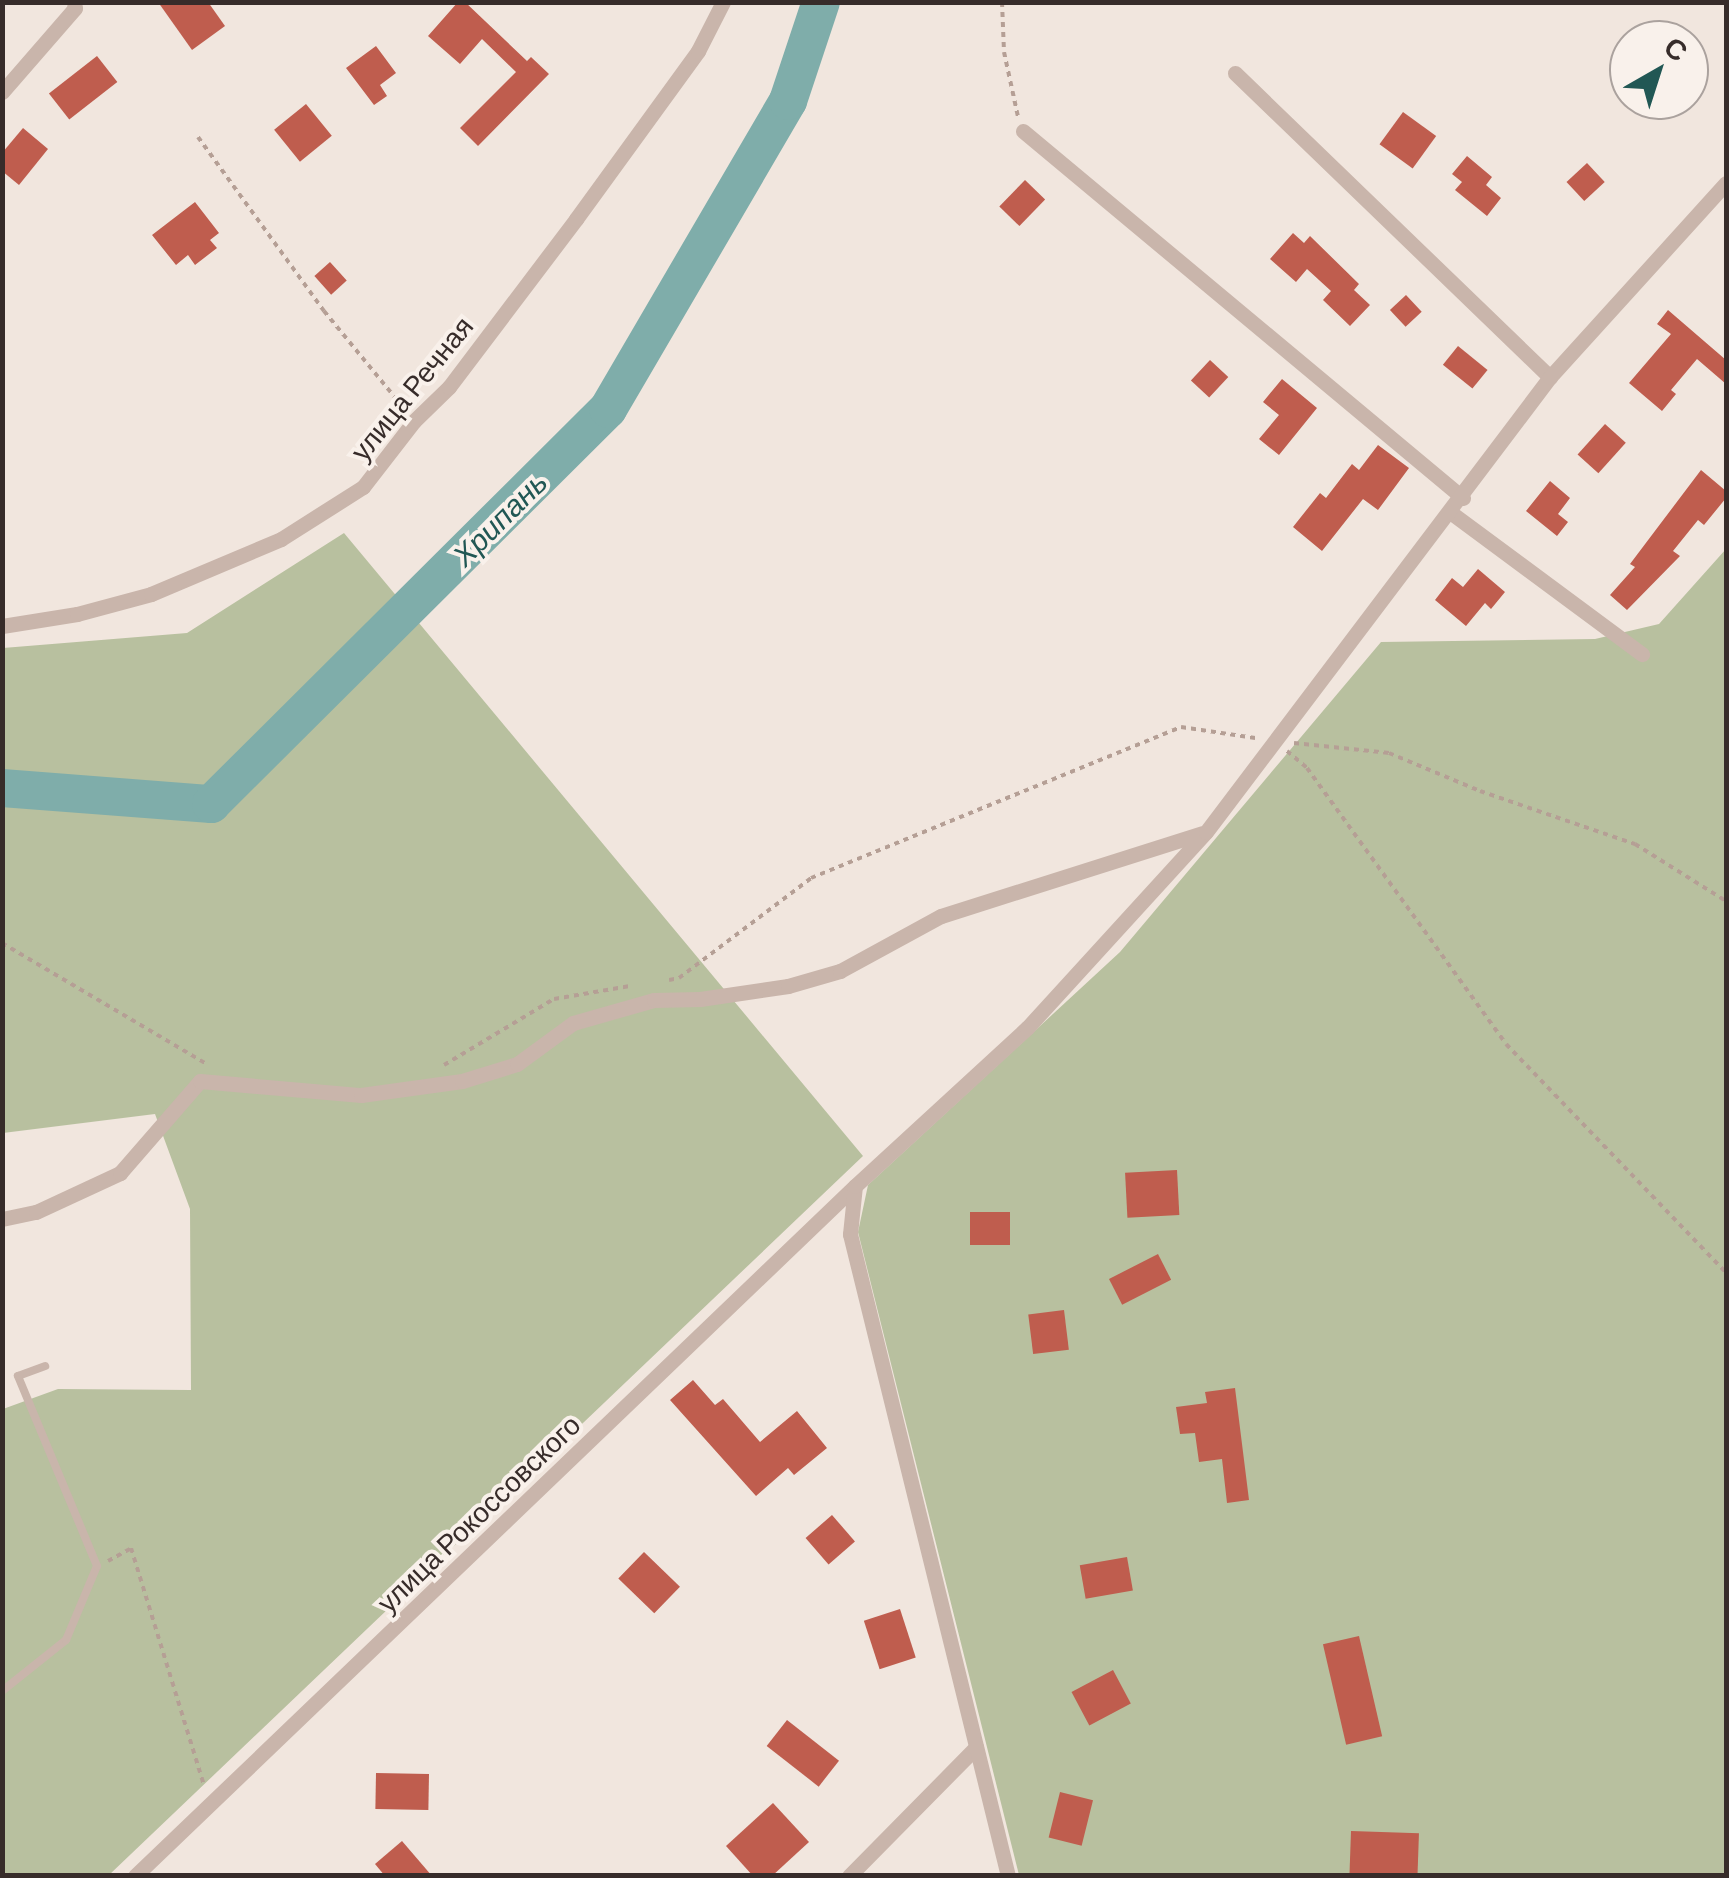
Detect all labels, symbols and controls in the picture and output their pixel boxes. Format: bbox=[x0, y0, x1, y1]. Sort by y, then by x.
north arrow bbox=[1609, 20, 1709, 120]
text: С bbox=[1658, 29, 1695, 68]
street label: улица Речная bbox=[343, 309, 479, 467]
water label: Хрипань bbox=[444, 463, 554, 573]
street label: улица Рокоссовского bbox=[369, 1407, 587, 1619]

